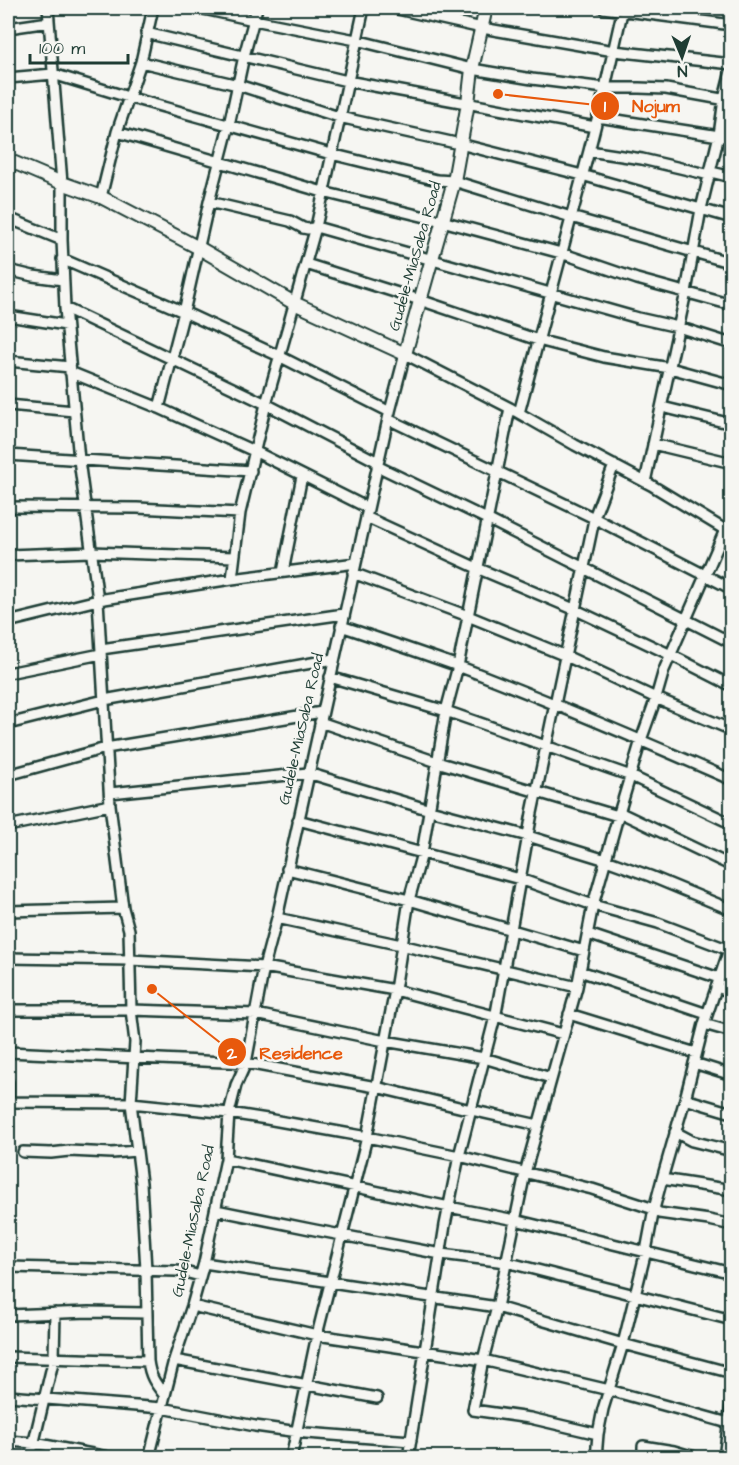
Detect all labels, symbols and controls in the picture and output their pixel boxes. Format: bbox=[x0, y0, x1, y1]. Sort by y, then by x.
scale bar bbox=[30, 27, 128, 65]
north arrow bbox=[652, 27, 712, 87]
text: 100 m bbox=[39, 36, 85, 61]
text: N bbox=[677, 60, 688, 82]
callout: Nojum bbox=[590, 88, 692, 124]
text: 1 bbox=[604, 94, 607, 119]
text: Nojum bbox=[632, 94, 681, 119]
street label: Gudele-MiaSaba Road bbox=[383, 179, 447, 333]
street label: Gudele-MiaSaba Road bbox=[273, 651, 329, 807]
callout: Residence bbox=[217, 1034, 354, 1070]
text: 2 bbox=[226, 1041, 238, 1066]
text: Residence bbox=[259, 1041, 343, 1066]
street label: Gudele-MiaSaba Road bbox=[166, 1143, 220, 1299]

